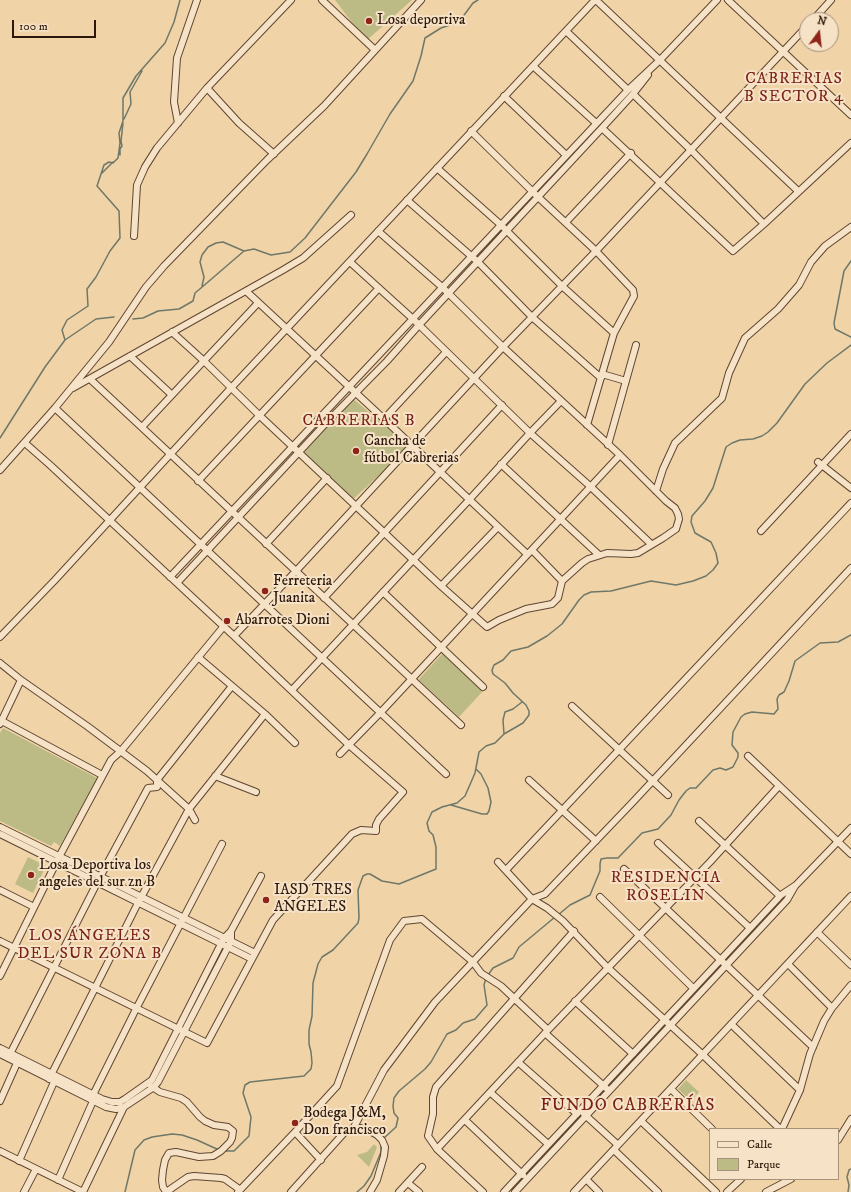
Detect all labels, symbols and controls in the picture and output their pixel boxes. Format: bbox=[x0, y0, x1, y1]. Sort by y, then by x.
scale bar bbox=[14, 12, 98, 38]
place label: Losa deportiva bbox=[377, 12, 465, 30]
north arrow bbox=[799, 12, 839, 52]
text: N bbox=[816, 13, 828, 29]
marker: Losa deportiva bbox=[364, 16, 374, 26]
text: 100 m bbox=[19, 19, 48, 34]
district label: CABRERIAS B SECTOR 4 bbox=[744, 70, 844, 108]
district label: CABRERIAS B bbox=[302, 412, 416, 432]
place label: Cancha de fútbol Cabrerias bbox=[364, 433, 459, 468]
marker: Cancha de fútbol Cabrerias bbox=[351, 446, 361, 456]
place label: Ferreteria Juanita bbox=[273, 573, 332, 608]
marker: Ferreteria Juanita bbox=[260, 586, 270, 596]
place label: Abarrotes Dioni bbox=[235, 612, 330, 630]
marker: Abarrotes Dioni bbox=[222, 616, 232, 626]
place label: Losa Deportiva los angeles del sur zn B bbox=[39, 857, 155, 892]
district label: RESIDENCIA ROSELIN bbox=[611, 869, 721, 907]
marker: Losa Deportiva los angeles del sur zn B bbox=[26, 870, 36, 880]
place label: IASD TRES ANGELES bbox=[274, 882, 352, 917]
marker: IASD TRES ANGELES bbox=[261, 895, 271, 905]
district label: LOS ÁNGELES DEL SUR ZONA B bbox=[18, 927, 162, 965]
district label: FUNDO CABRERÍAS bbox=[540, 1096, 716, 1116]
place label: Bodega J&M, Don francisco bbox=[303, 1105, 386, 1140]
marker: Bodega J&M, Don francisco bbox=[290, 1118, 300, 1128]
legend bbox=[709, 1128, 839, 1180]
text: Calle bbox=[747, 1137, 772, 1152]
text: Parque bbox=[747, 1157, 780, 1172]

